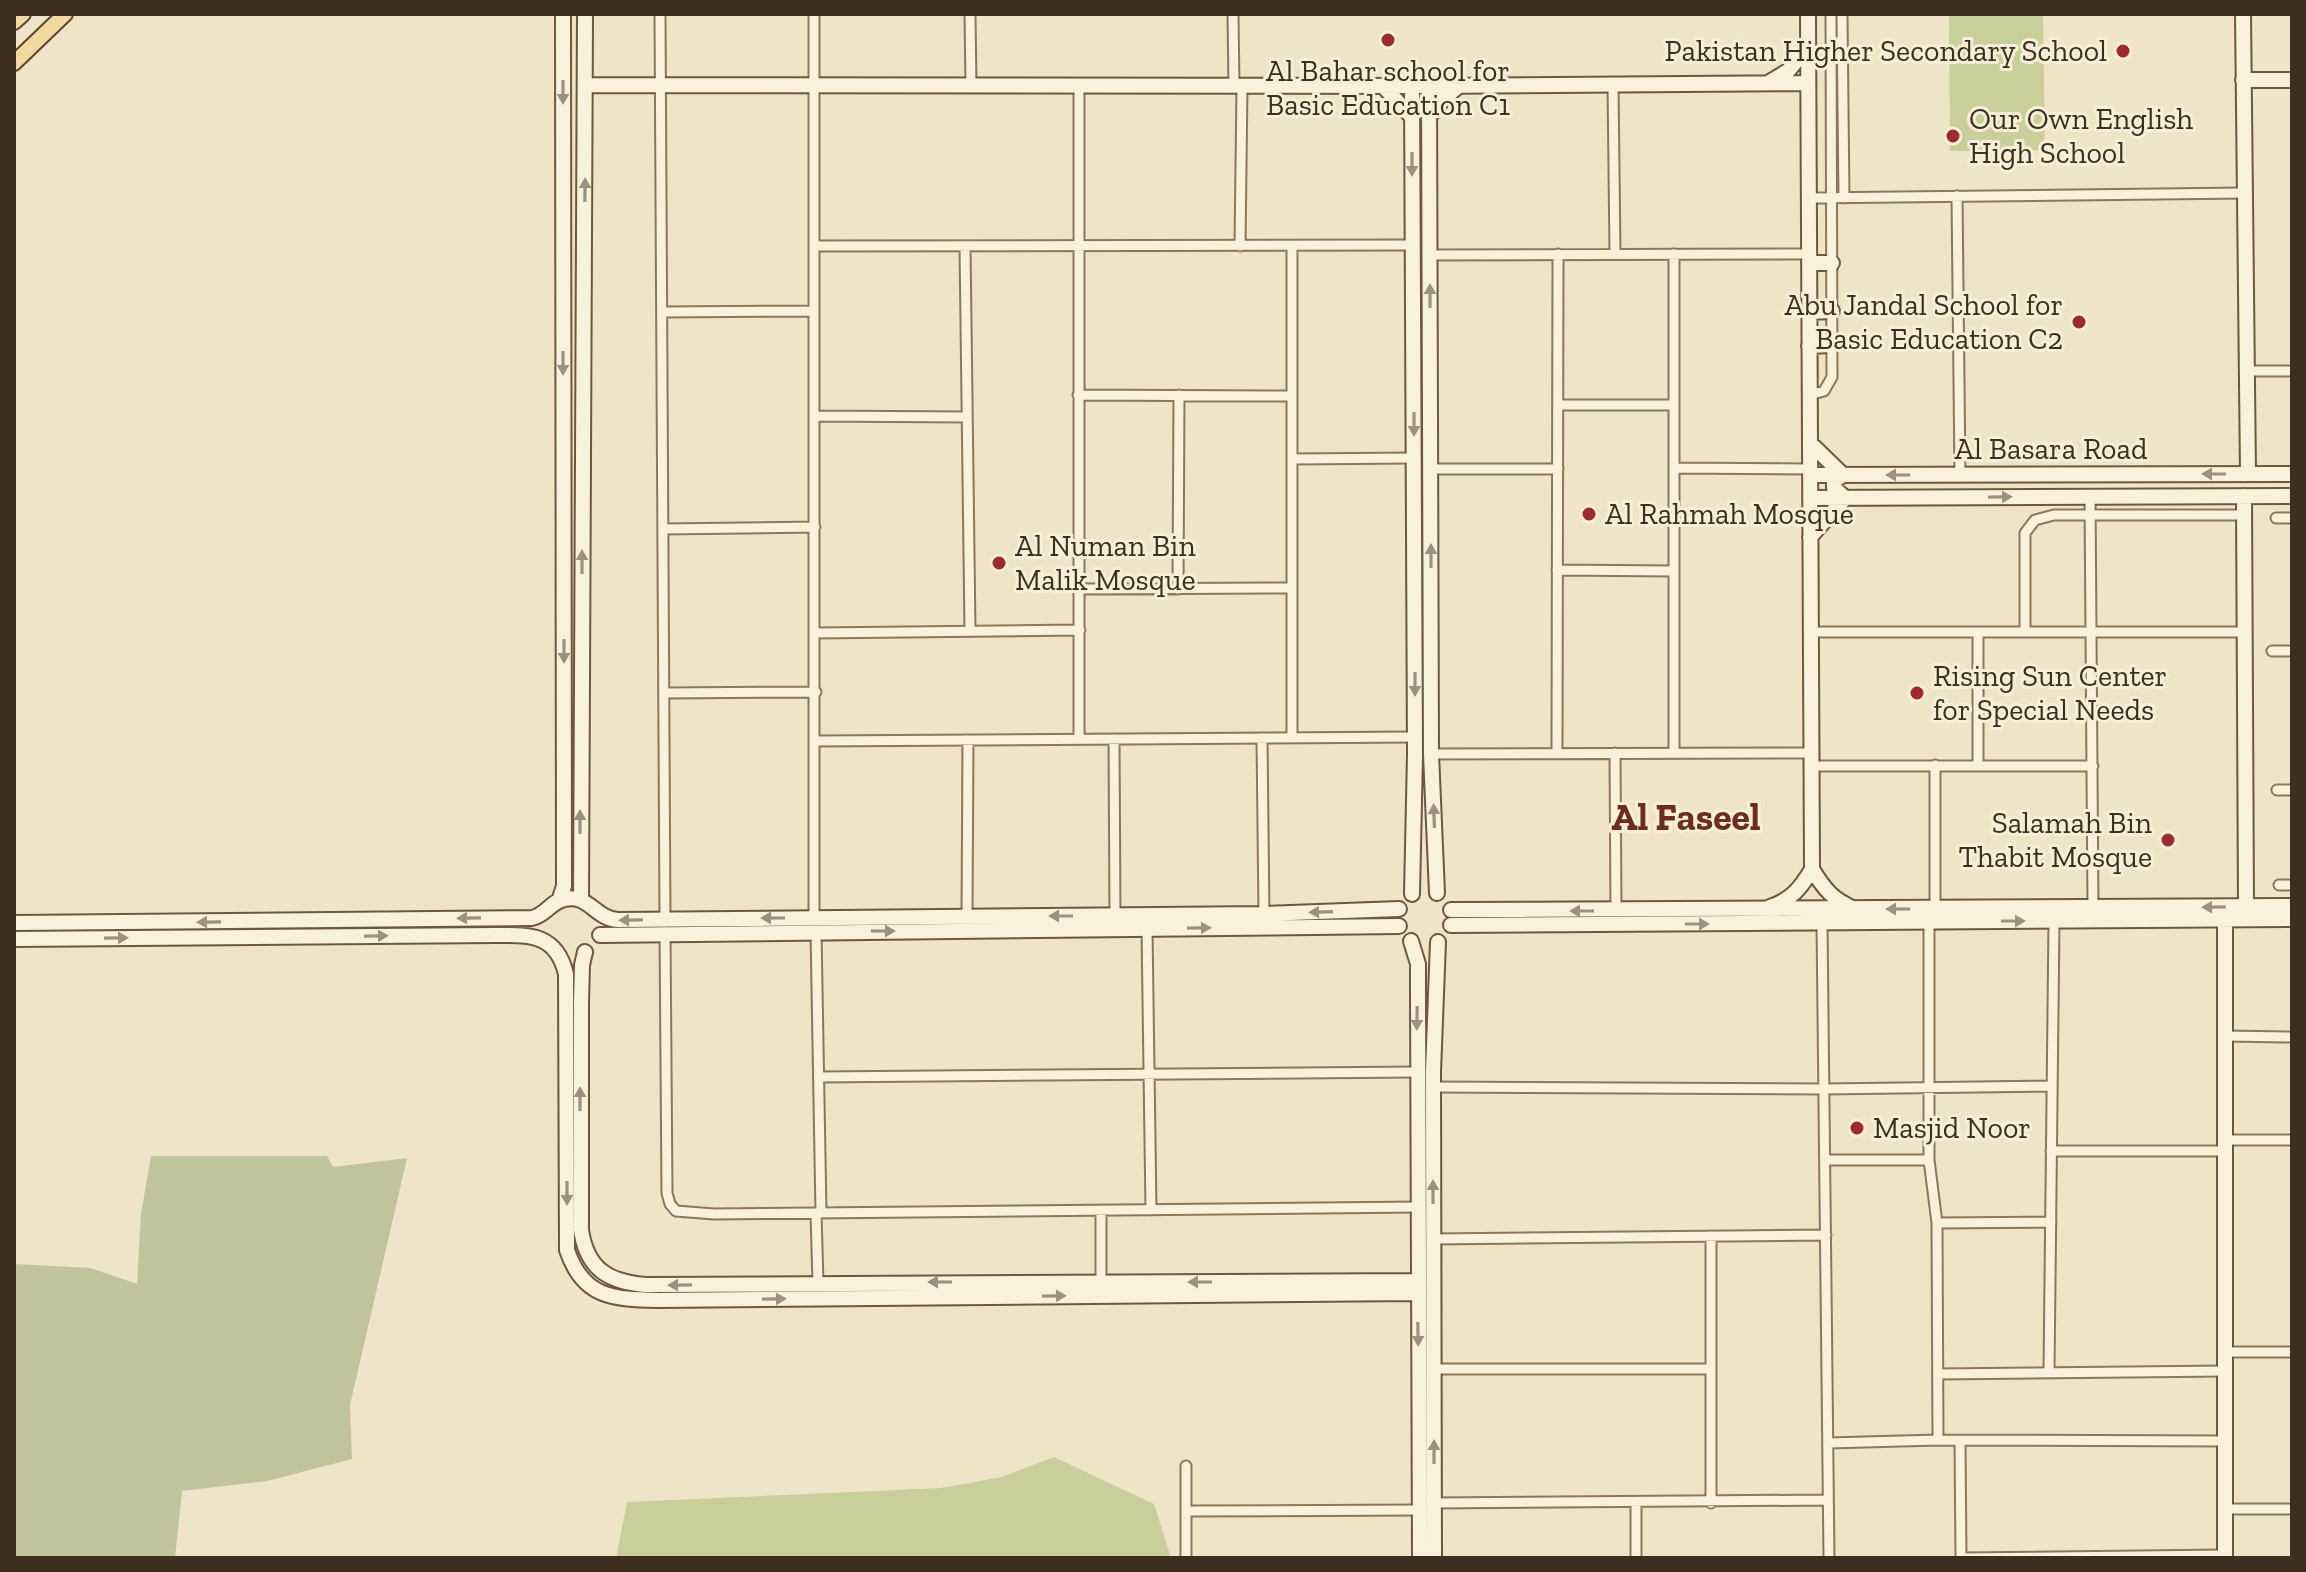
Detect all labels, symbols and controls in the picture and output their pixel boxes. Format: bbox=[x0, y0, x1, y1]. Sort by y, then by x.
marker: Al Bahar school for Basic Education C1 bbox=[1379, 31, 1397, 49]
place label: Pakistan Higher Secondary School bbox=[1664, 33, 2107, 69]
marker: Pakistan Higher Secondary School bbox=[2114, 42, 2132, 60]
place label: Al Bahar school for Basic Education C1 bbox=[1266, 53, 1510, 123]
one-way arrow bbox=[557, 80, 569, 105]
place label: Our Own English High School bbox=[1969, 101, 2193, 171]
marker: Our Own English High School bbox=[1944, 127, 1962, 145]
one-way arrow bbox=[1406, 152, 1419, 177]
one-way arrow bbox=[579, 177, 591, 202]
one-way arrow bbox=[1424, 283, 1436, 308]
place label: Abu Jandal School for Basic Education C2 bbox=[1785, 287, 2063, 357]
marker: Abu Jandal School for Basic Education C2 bbox=[2070, 313, 2088, 331]
one-way arrow bbox=[557, 351, 569, 376]
one-way arrow bbox=[1408, 412, 1420, 437]
street label: Al Basara Road bbox=[1955, 431, 2148, 467]
one-way arrow bbox=[2201, 468, 2226, 480]
one-way arrow bbox=[1885, 469, 1910, 481]
one-way arrow bbox=[1988, 491, 2013, 503]
place label: Al Rahmah Mosque bbox=[1605, 496, 1854, 532]
marker: Al Rahmah Mosque bbox=[1580, 505, 1598, 523]
place label: Al Numan Bin Malik Mosque bbox=[1015, 528, 1196, 598]
one-way arrow bbox=[1425, 543, 1437, 568]
one-way arrow bbox=[576, 549, 588, 574]
marker: Al Numan Bin Malik Mosque bbox=[990, 554, 1008, 572]
one-way arrow bbox=[557, 639, 570, 664]
place label: Rising Sun Center for Special Needs bbox=[1933, 658, 2167, 728]
one-way arrow bbox=[1409, 672, 1421, 697]
marker: Rising Sun Center for Special Needs bbox=[1908, 684, 1926, 702]
district label: Al Faseel bbox=[1611, 794, 1761, 840]
one-way arrow bbox=[1427, 803, 1440, 828]
place label: Salamah Bin Thabit Mosque bbox=[1959, 805, 2152, 875]
one-way arrow bbox=[574, 809, 586, 834]
marker: Salamah Bin Thabit Mosque bbox=[2159, 831, 2177, 849]
one-way arrow bbox=[2201, 900, 2226, 913]
one-way arrow bbox=[1885, 903, 1910, 915]
one-way arrow bbox=[1308, 905, 1333, 918]
one-way arrow bbox=[1569, 905, 1594, 917]
one-way arrow bbox=[1048, 910, 1073, 922]
one-way arrow bbox=[456, 912, 481, 925]
one-way arrow bbox=[760, 912, 785, 924]
one-way arrow bbox=[618, 914, 643, 926]
one-way arrow bbox=[2001, 915, 2026, 927]
one-way arrow bbox=[196, 916, 221, 928]
one-way arrow bbox=[1685, 918, 1710, 930]
one-way arrow bbox=[1187, 922, 1212, 934]
one-way arrow bbox=[871, 925, 896, 937]
one-way arrow bbox=[364, 930, 389, 942]
one-way arrow bbox=[104, 932, 129, 945]
one-way arrow bbox=[1411, 1006, 1424, 1031]
one-way arrow bbox=[574, 1086, 587, 1111]
place label: Masjid Noor bbox=[1873, 1110, 2031, 1146]
marker: Masjid Noor bbox=[1848, 1119, 1866, 1137]
one-way arrow bbox=[1427, 1179, 1439, 1204]
one-way arrow bbox=[560, 1181, 573, 1206]
one-way arrow bbox=[927, 1276, 952, 1288]
one-way arrow bbox=[1187, 1276, 1212, 1288]
one-way arrow bbox=[667, 1279, 692, 1291]
one-way arrow bbox=[1042, 1290, 1067, 1303]
one-way arrow bbox=[762, 1293, 787, 1305]
one-way arrow bbox=[1412, 1322, 1424, 1347]
one-way arrow bbox=[1428, 1439, 1440, 1464]

